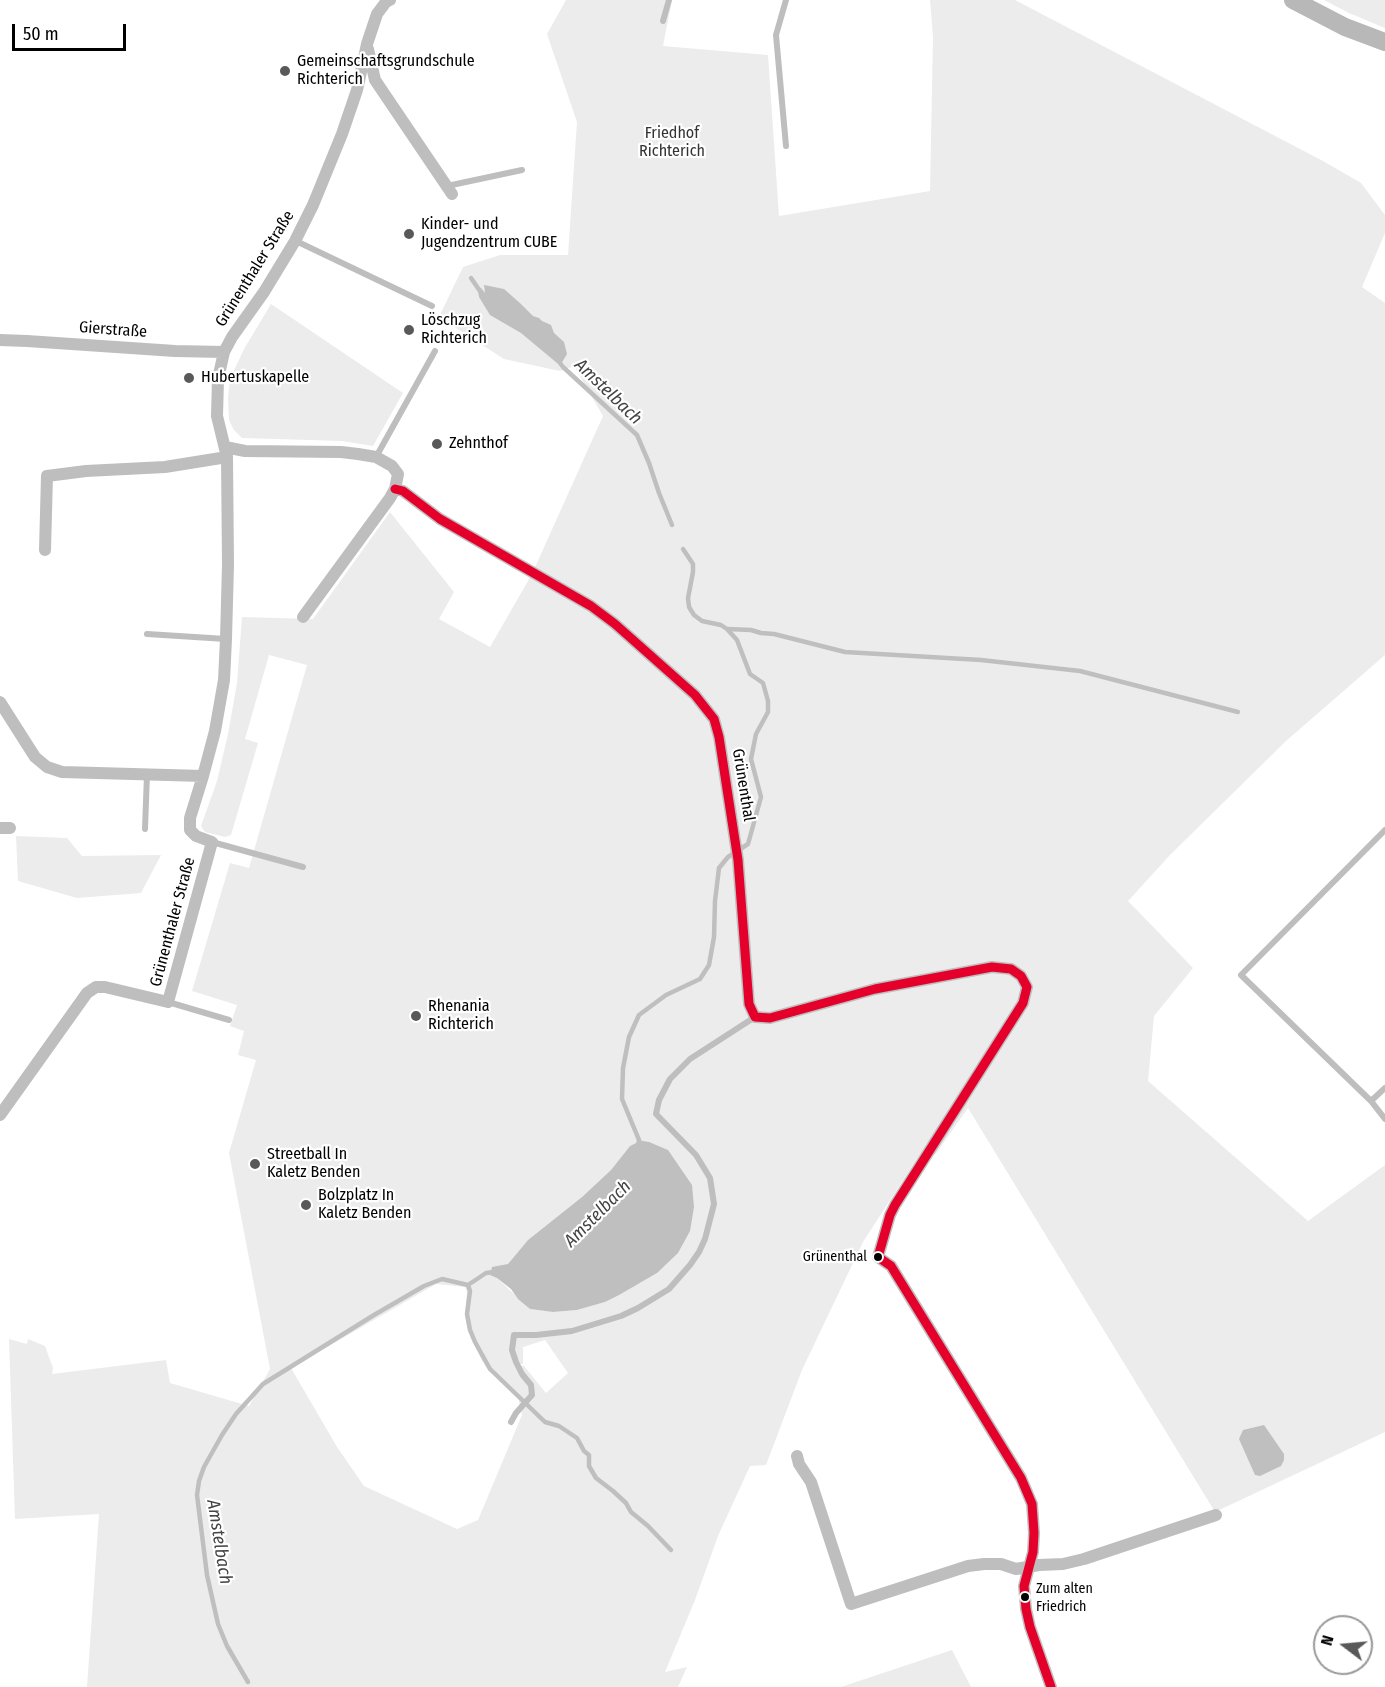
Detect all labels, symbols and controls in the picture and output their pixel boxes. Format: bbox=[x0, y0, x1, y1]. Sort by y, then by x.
scale bar bbox=[15, 12, 129, 50]
text: 50 m bbox=[23, 23, 59, 45]
place label: Gemeinschaftsgrundschule Richterich bbox=[297, 52, 475, 90]
marker: Gemeinschaftsgrundschule Richterich bbox=[278, 64, 292, 78]
park label: Friedhof Richterich bbox=[639, 124, 705, 162]
street label: Grünenthaler Straße bbox=[212, 207, 298, 331]
place label: Kinder- und Jugendzentrum CUBE bbox=[421, 215, 557, 253]
marker: Kinder- und Jugendzentrum CUBE bbox=[402, 227, 416, 241]
place label: Löschzug Richterich bbox=[421, 311, 487, 349]
street label: Gierstraße bbox=[78, 318, 148, 342]
marker: Löschzug Richterich bbox=[402, 323, 416, 337]
water label: Amstelbach bbox=[570, 355, 646, 429]
place label: Hubertuskapelle bbox=[201, 368, 309, 388]
marker: Hubertuskapelle bbox=[182, 371, 196, 385]
place label: Zehnthof bbox=[449, 434, 508, 454]
marker: Zehnthof bbox=[430, 437, 444, 451]
street label: Grünenthal bbox=[728, 747, 758, 823]
street label: Grünenthaler Straße bbox=[146, 855, 200, 989]
place label: Rhenania Richterich bbox=[428, 997, 494, 1035]
marker: Rhenania Richterich bbox=[409, 1009, 423, 1023]
place label: Streetball In Kaletz Benden bbox=[267, 1145, 360, 1183]
marker: Streetball In Kaletz Benden bbox=[248, 1157, 262, 1171]
water label: Amstelbach bbox=[560, 1176, 636, 1252]
place label: Bolzplatz In Kaletz Benden bbox=[318, 1186, 411, 1224]
marker: Bolzplatz In Kaletz Benden bbox=[299, 1198, 313, 1212]
place label: Grünenthal bbox=[803, 1249, 867, 1265]
marker: Grünenthal bbox=[872, 1251, 884, 1263]
water label: Amstelbach bbox=[202, 1498, 236, 1586]
place label: Zum alten Friedrich bbox=[1036, 1581, 1093, 1613]
marker: Zum alten Friedrich bbox=[1019, 1591, 1031, 1603]
north arrow bbox=[1313, 1615, 1373, 1675]
text: N bbox=[1317, 1633, 1338, 1648]

